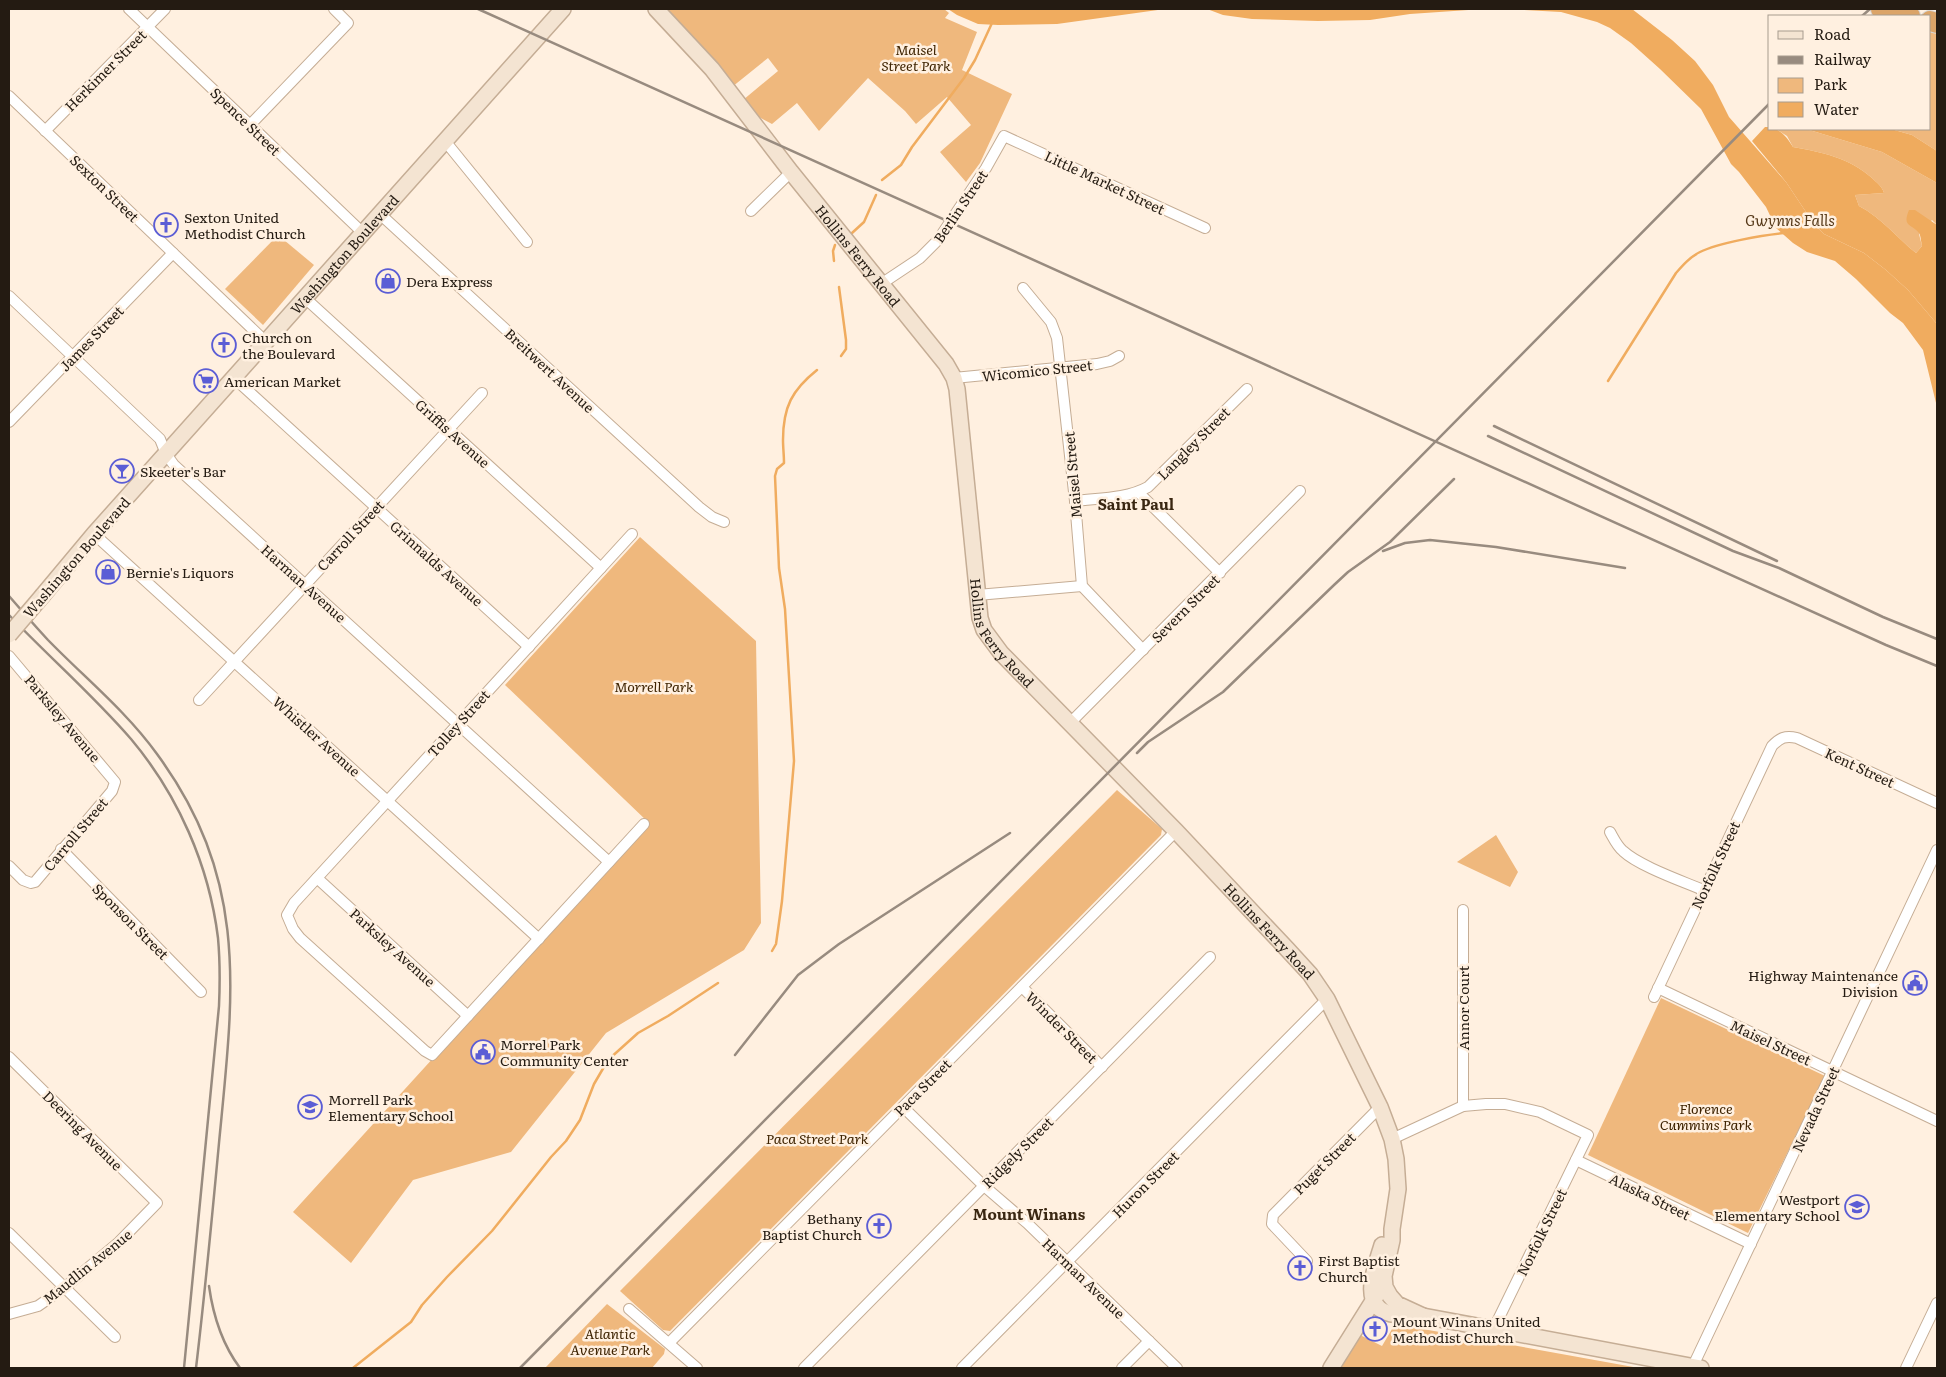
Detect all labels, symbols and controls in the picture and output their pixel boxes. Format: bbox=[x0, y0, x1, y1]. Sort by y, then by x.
legend bbox=[1768, 15, 1931, 130]
text: Road bbox=[1814, 22, 1850, 45]
street label: Herkimer Street bbox=[60, 24, 151, 115]
park label: Maisel Street Park bbox=[881, 39, 951, 75]
text: Railway bbox=[1814, 47, 1872, 70]
text: Park bbox=[1814, 72, 1848, 95]
street label: Spence Street bbox=[207, 82, 286, 160]
text: Water bbox=[1814, 97, 1859, 120]
street label: Little Market Street bbox=[1042, 145, 1169, 219]
street label: Sexton Street bbox=[66, 150, 144, 226]
street label: Berlin Street bbox=[928, 165, 992, 246]
street label: Washington Boulevard bbox=[285, 190, 403, 318]
street label: Hollins Ferry Road bbox=[811, 200, 906, 311]
place label: Sexton United Methodist Church bbox=[184, 207, 306, 243]
water label: Gwynns Falls bbox=[1745, 208, 1835, 231]
church icon: Sexton United Methodist Church bbox=[153, 212, 179, 238]
shop icon: Dera Express bbox=[375, 268, 401, 294]
place label: Dera Express bbox=[406, 271, 492, 291]
street label: James Street bbox=[54, 300, 128, 375]
street label: Breitwert Avenue bbox=[501, 323, 599, 417]
place label: Church on the Boulevard bbox=[242, 327, 336, 363]
church icon: Church on the Boulevard bbox=[211, 332, 237, 358]
street label: Wicomico Street bbox=[981, 354, 1094, 386]
supermarket icon: American Market bbox=[193, 368, 219, 394]
place label: American Market bbox=[224, 371, 341, 391]
street label: Griffis Avenue bbox=[411, 394, 495, 472]
street label: Langley Street bbox=[1152, 402, 1234, 484]
street label: Maisel Street bbox=[1058, 431, 1086, 519]
bar icon: Skeeter's Bar bbox=[109, 458, 135, 484]
place label: Skeeter's Bar bbox=[140, 461, 226, 481]
street label: Washington Boulevard bbox=[18, 492, 134, 622]
district label: Saint Paul bbox=[1098, 492, 1175, 515]
street label: Carroll Street bbox=[312, 495, 388, 575]
street label: Grinnalds Avenue bbox=[386, 516, 488, 610]
street label: Harman Avenue bbox=[257, 539, 351, 627]
shop icon: Bernie's Liquors bbox=[95, 559, 121, 585]
place label: Bernie's Liquors bbox=[126, 562, 234, 582]
street label: Severn Street bbox=[1146, 569, 1224, 647]
street label: Hollins Ferry Road bbox=[966, 577, 1039, 692]
street label: Parksley Avenue bbox=[20, 670, 106, 766]
park label: Morrell Park bbox=[614, 676, 694, 696]
street label: Tolley Street bbox=[422, 685, 494, 761]
street label: Whistler Avenue bbox=[269, 691, 365, 781]
street label: Kent Street bbox=[1822, 742, 1898, 792]
street label: Carroll Street bbox=[38, 793, 112, 875]
street label: Norfolk Street bbox=[1686, 817, 1744, 912]
street label: Sponson Street bbox=[88, 878, 174, 964]
street label: Hollins Ferry Road bbox=[1220, 878, 1320, 984]
street label: Parksley Avenue bbox=[346, 903, 440, 991]
street label: Annor Court bbox=[1453, 965, 1473, 1050]
place label: Highway Maintenance Division bbox=[1748, 965, 1898, 1001]
public building icon: Highway Maintenance Division bbox=[1902, 970, 1928, 996]
street label: Winder Street bbox=[1022, 987, 1103, 1068]
street label: Maisel Street bbox=[1727, 1015, 1815, 1070]
place label: Morrel Park Community Center bbox=[500, 1034, 629, 1070]
public building icon: Morrel Park Community Center bbox=[470, 1039, 496, 1065]
street label: Paca Street bbox=[889, 1054, 955, 1120]
street label: Nevada Street bbox=[1786, 1063, 1844, 1155]
street label: Deering Avenue bbox=[39, 1086, 127, 1174]
place label: Morrell Park Elementary School bbox=[328, 1089, 454, 1125]
school or university icon: Morrell Park Elementary School bbox=[297, 1094, 323, 1120]
park label: Florence Cummins Park bbox=[1660, 1098, 1752, 1134]
street label: Ridgely Street bbox=[977, 1112, 1057, 1192]
street label: Puget Street bbox=[1289, 1127, 1360, 1198]
park label: Paca Street Park bbox=[766, 1128, 869, 1148]
street label: Huron Street bbox=[1107, 1146, 1183, 1222]
street label: Alaska Street bbox=[1606, 1168, 1694, 1224]
street label: Norfolk Street bbox=[1511, 1185, 1571, 1279]
place label: Westport Elementary School bbox=[1714, 1189, 1840, 1225]
school or university icon: Westport Elementary School bbox=[1844, 1194, 1870, 1220]
district label: Mount Winans bbox=[973, 1202, 1086, 1225]
place label: Bethany Baptist Church bbox=[762, 1208, 863, 1244]
church icon: Bethany Baptist Church bbox=[866, 1213, 892, 1239]
street label: Maudlin Avenue bbox=[38, 1224, 136, 1308]
street label: Harman Avenue bbox=[1038, 1233, 1130, 1323]
place label: First Baptist Church bbox=[1318, 1250, 1400, 1286]
church icon: First Baptist Church bbox=[1287, 1255, 1313, 1281]
place label: Mount Winans United Methodist Church bbox=[1392, 1311, 1541, 1347]
church icon: Mount Winans United Methodist Church bbox=[1362, 1316, 1388, 1342]
park label: Atlantic Avenue Park bbox=[570, 1323, 650, 1359]

